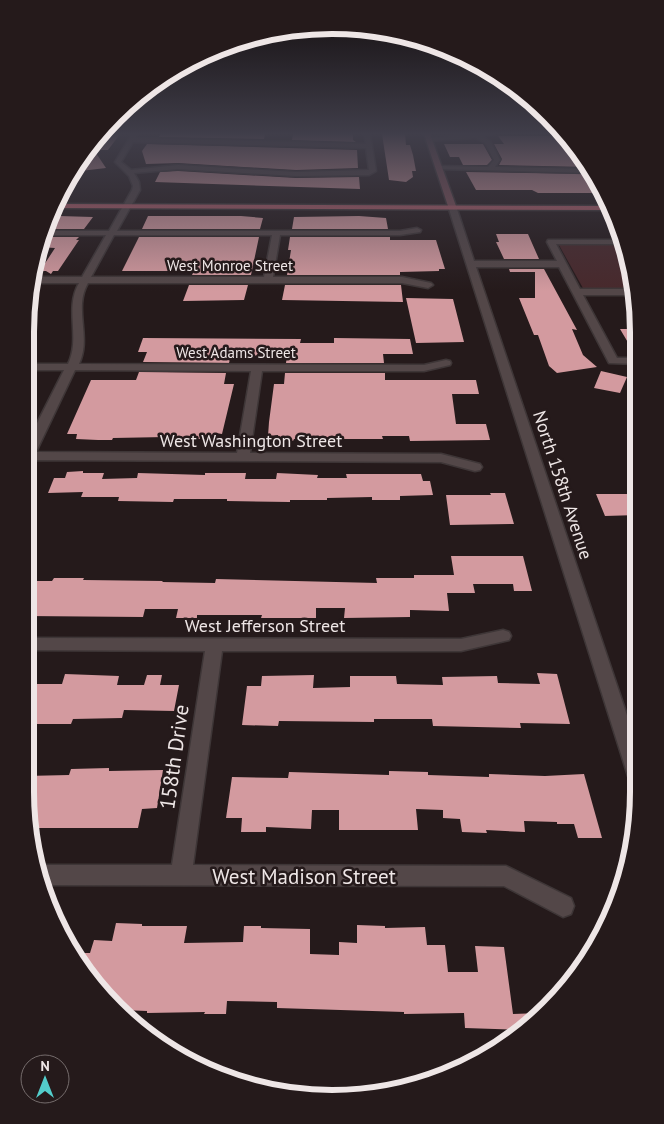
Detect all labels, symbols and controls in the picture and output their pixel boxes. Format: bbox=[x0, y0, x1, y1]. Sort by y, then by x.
street label: West Monroe Street bbox=[167, 256, 293, 275]
street label: West Adams Street bbox=[176, 343, 296, 362]
street label: North 158th Avenue bbox=[528, 408, 598, 562]
street label: West Washington Street bbox=[160, 429, 342, 452]
street label: West Jefferson Street bbox=[185, 614, 345, 637]
street label: 158th Drive bbox=[153, 703, 195, 811]
street label: West Madison Street bbox=[212, 863, 396, 890]
north arrow bbox=[20, 1054, 70, 1104]
text: N bbox=[40, 1057, 50, 1075]

